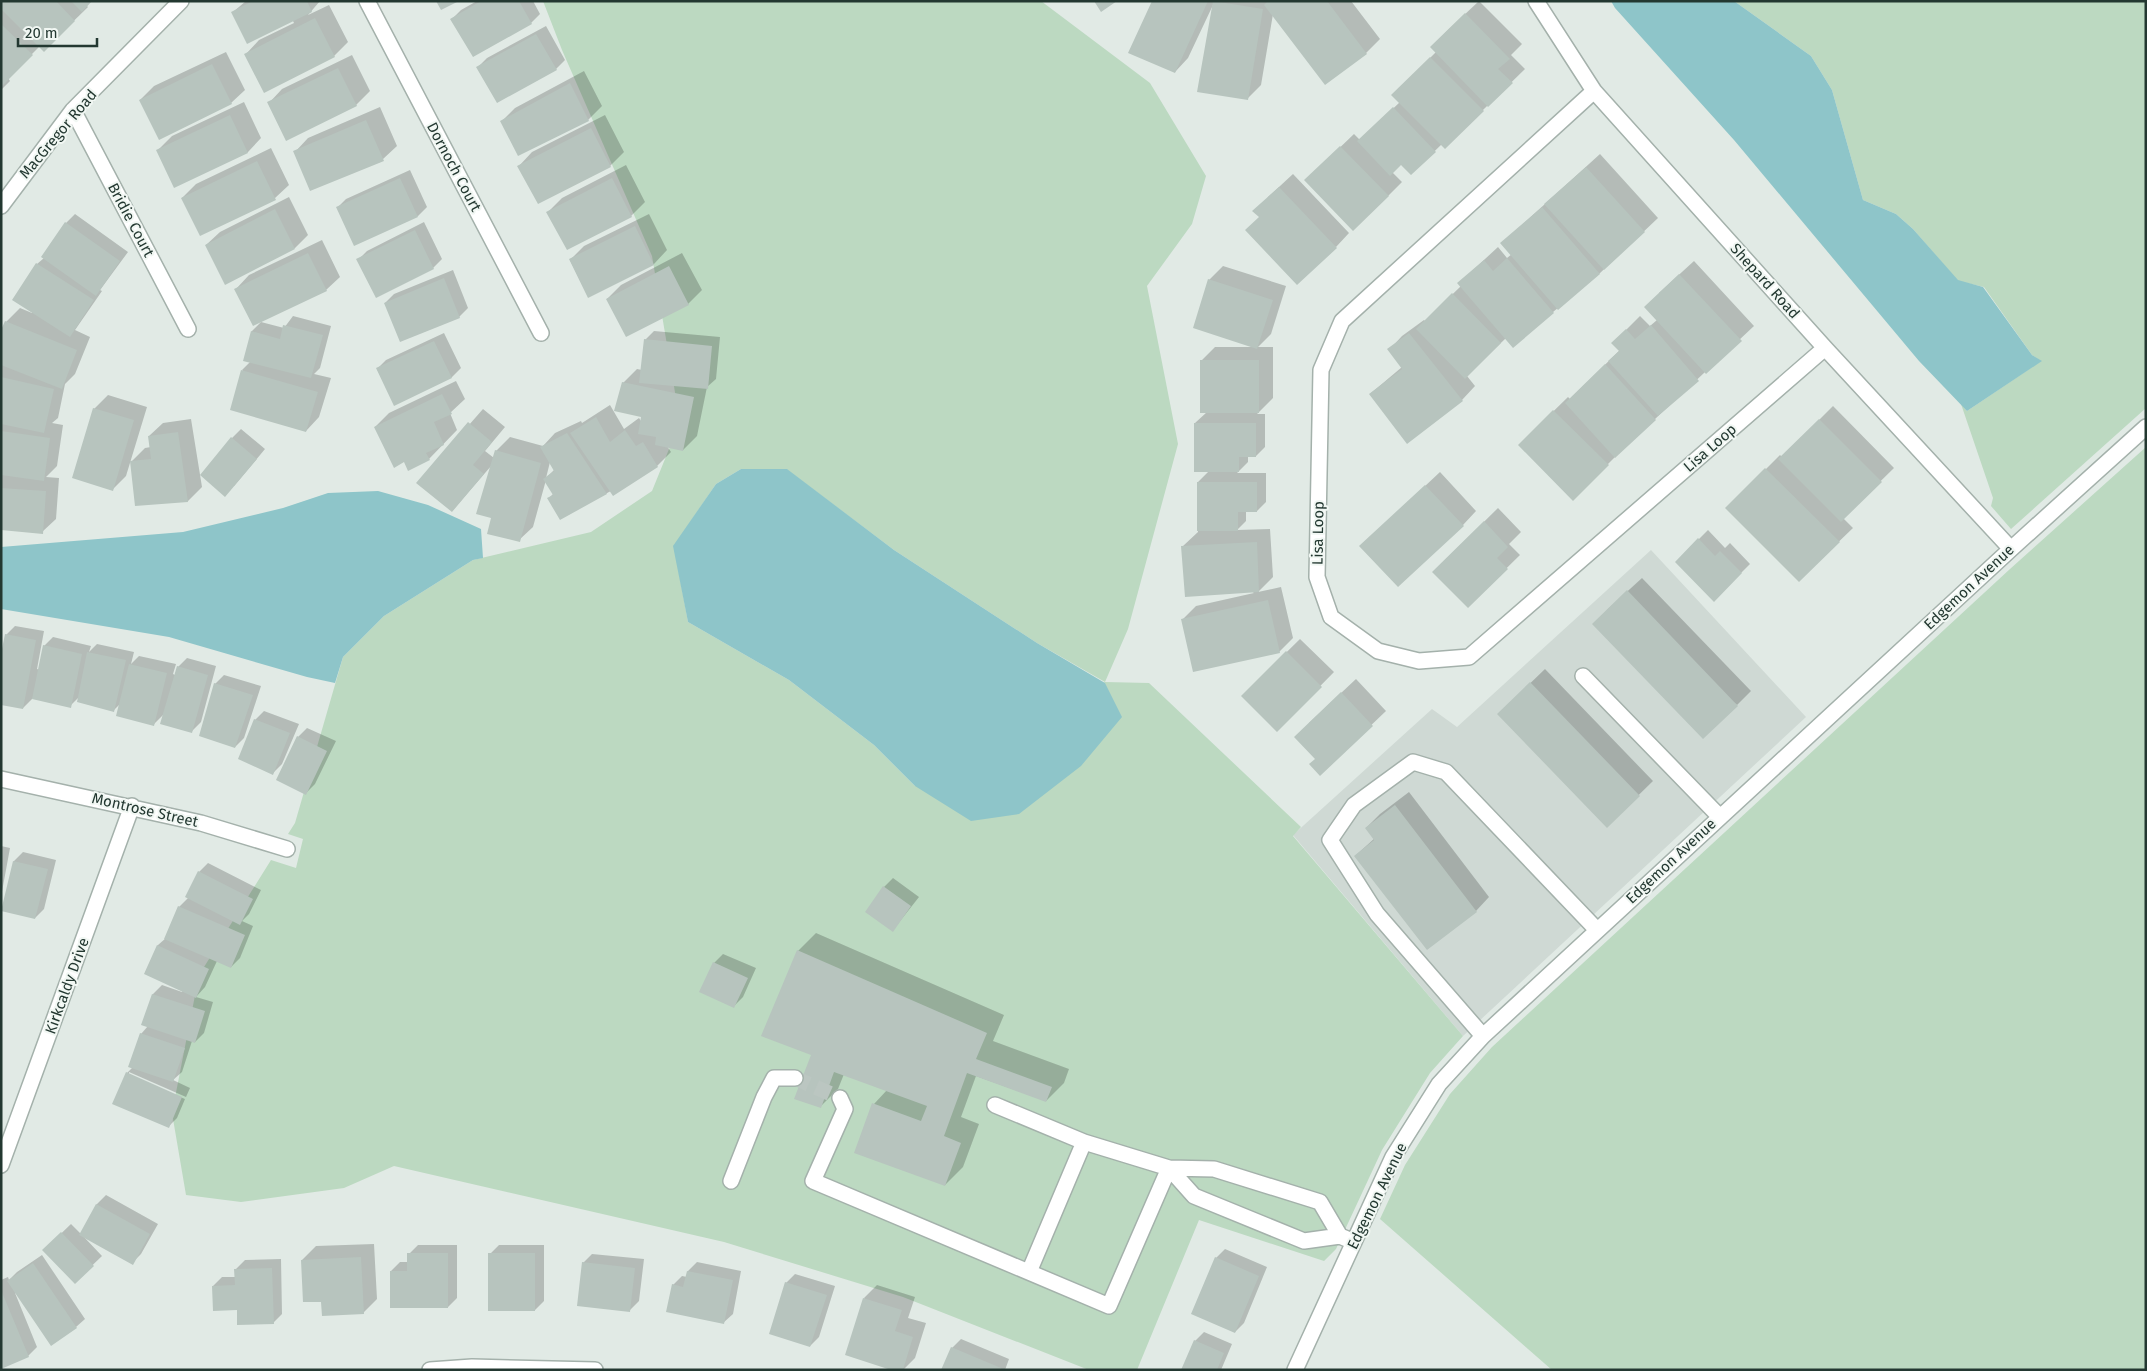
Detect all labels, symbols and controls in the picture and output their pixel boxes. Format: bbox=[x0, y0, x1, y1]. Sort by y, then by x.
scale bar bbox=[18, 15, 96, 47]
text: 20 m bbox=[25, 24, 58, 42]
street label: MacGregor Road bbox=[16, 86, 100, 182]
street label: Dornoch Court bbox=[423, 119, 485, 215]
street label: Bridie Court bbox=[104, 180, 158, 261]
street label: Shepard Road bbox=[1727, 240, 1803, 322]
street label: Lisa Loop bbox=[1680, 420, 1740, 476]
street label: Lisa Loop bbox=[1308, 501, 1328, 565]
street label: Edgemon Avenue bbox=[1920, 541, 2018, 633]
street label: Montrose Street bbox=[90, 789, 200, 831]
street label: Edgemon Avenue bbox=[1622, 815, 1720, 907]
street label: Kirkcaldy Drive bbox=[41, 935, 93, 1037]
street label: Edgemon Avenue bbox=[1343, 1140, 1411, 1252]

